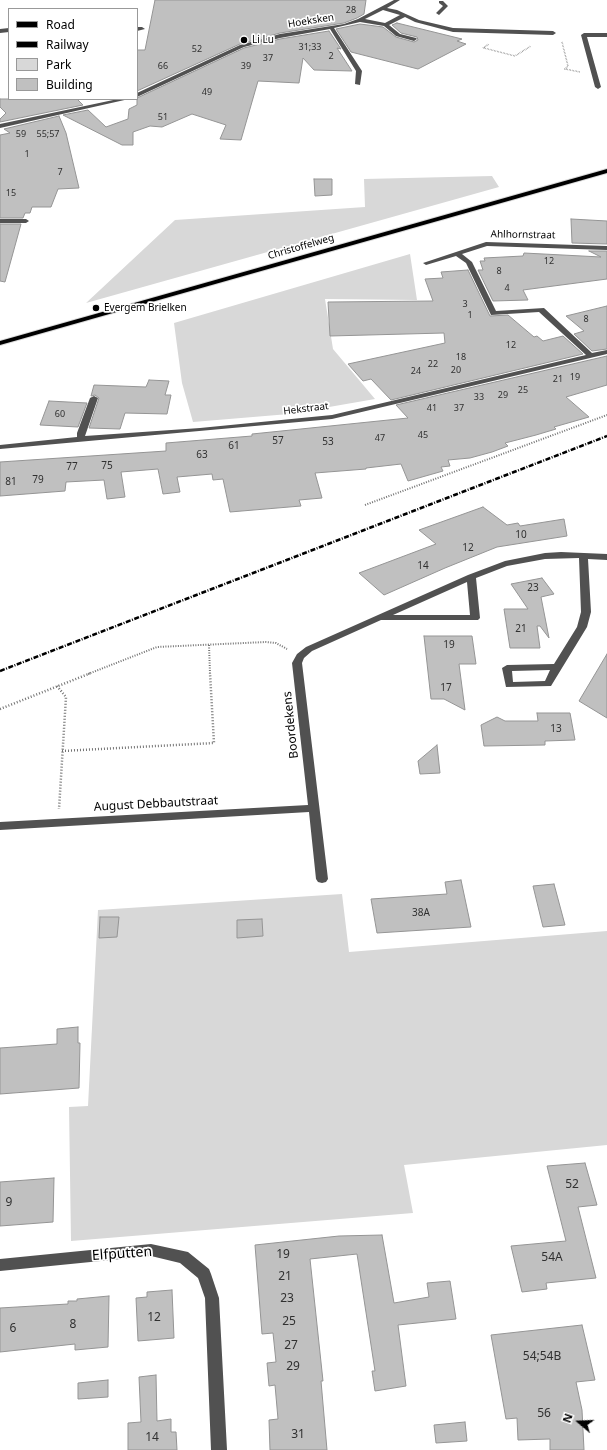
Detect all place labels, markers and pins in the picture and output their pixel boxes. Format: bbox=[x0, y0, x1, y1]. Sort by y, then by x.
place label: Li Lu bbox=[252, 34, 274, 46]
marker: Li Lu bbox=[239, 35, 249, 45]
place label: Evergem Brielken bbox=[104, 302, 187, 314]
marker: Evergem Brielken bbox=[91, 303, 101, 313]

